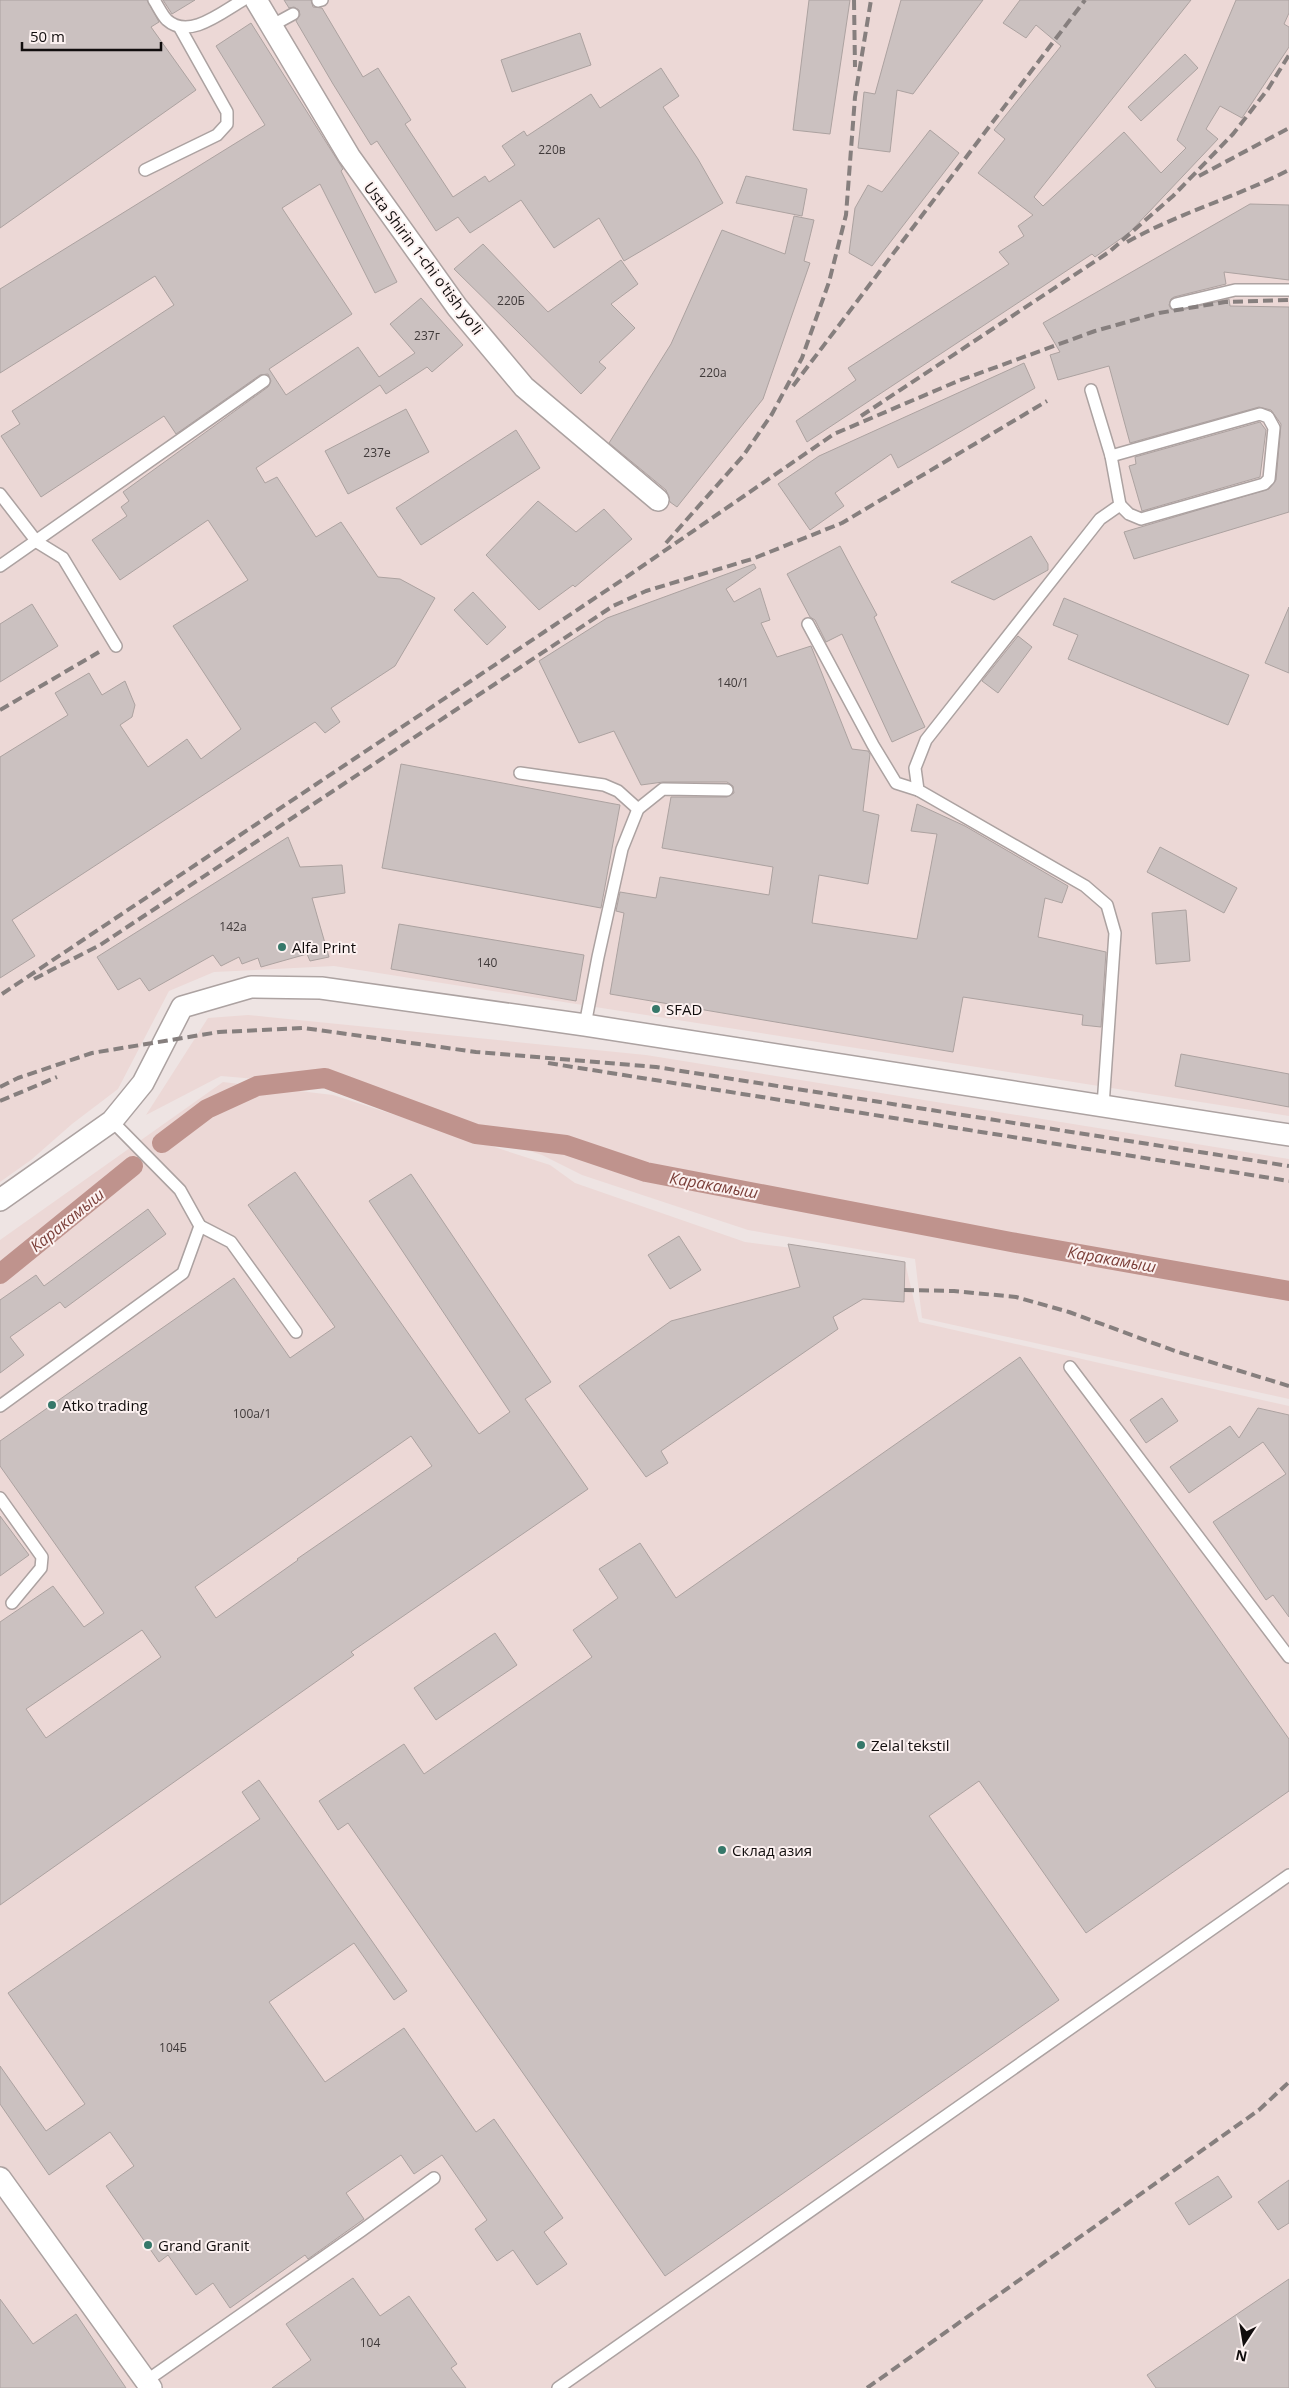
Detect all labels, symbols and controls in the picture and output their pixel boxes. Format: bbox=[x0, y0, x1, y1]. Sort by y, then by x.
scale bar bbox=[22, 20, 161, 52]
text: 50 m bbox=[30, 26, 65, 46]
house number: 220в bbox=[538, 141, 566, 158]
street label: Usta Shirin 1-chi o'tish yo'li bbox=[360, 178, 488, 338]
house number: 220Б bbox=[497, 292, 525, 309]
house number: 237г bbox=[414, 327, 440, 344]
house number: 220a bbox=[699, 364, 727, 381]
house number: 237e bbox=[363, 444, 391, 461]
house number: 140/1 bbox=[717, 674, 749, 691]
house number: 142a bbox=[219, 918, 247, 935]
place label: Alfa Print bbox=[292, 937, 356, 957]
marker: Alfa Print bbox=[276, 941, 288, 953]
house number: 140 bbox=[477, 954, 497, 971]
place label: SFAD bbox=[666, 999, 702, 1019]
marker: SFAD bbox=[650, 1003, 662, 1015]
water label: Каракамыш bbox=[668, 1166, 760, 1204]
water label: Каракамыш bbox=[25, 1183, 109, 1257]
water label: Каракамыш bbox=[1066, 1240, 1158, 1278]
place label: Atko trading bbox=[62, 1395, 148, 1415]
marker: Atko trading bbox=[46, 1399, 58, 1411]
house number: 100a/1 bbox=[233, 1405, 271, 1422]
place label: Zelal tekstil bbox=[871, 1735, 950, 1755]
marker: Zelal tekstil bbox=[855, 1739, 867, 1751]
place label: Склад азия bbox=[732, 1840, 812, 1860]
marker: Склад азия bbox=[716, 1844, 728, 1856]
house number: 104Б bbox=[159, 2039, 187, 2056]
place label: Grand Granit bbox=[158, 2235, 249, 2255]
marker: Grand Granit bbox=[142, 2239, 154, 2251]
north arrow bbox=[1219, 2318, 1269, 2368]
house number: 104 bbox=[360, 2334, 380, 2351]
text: N bbox=[1234, 2346, 1249, 2367]

